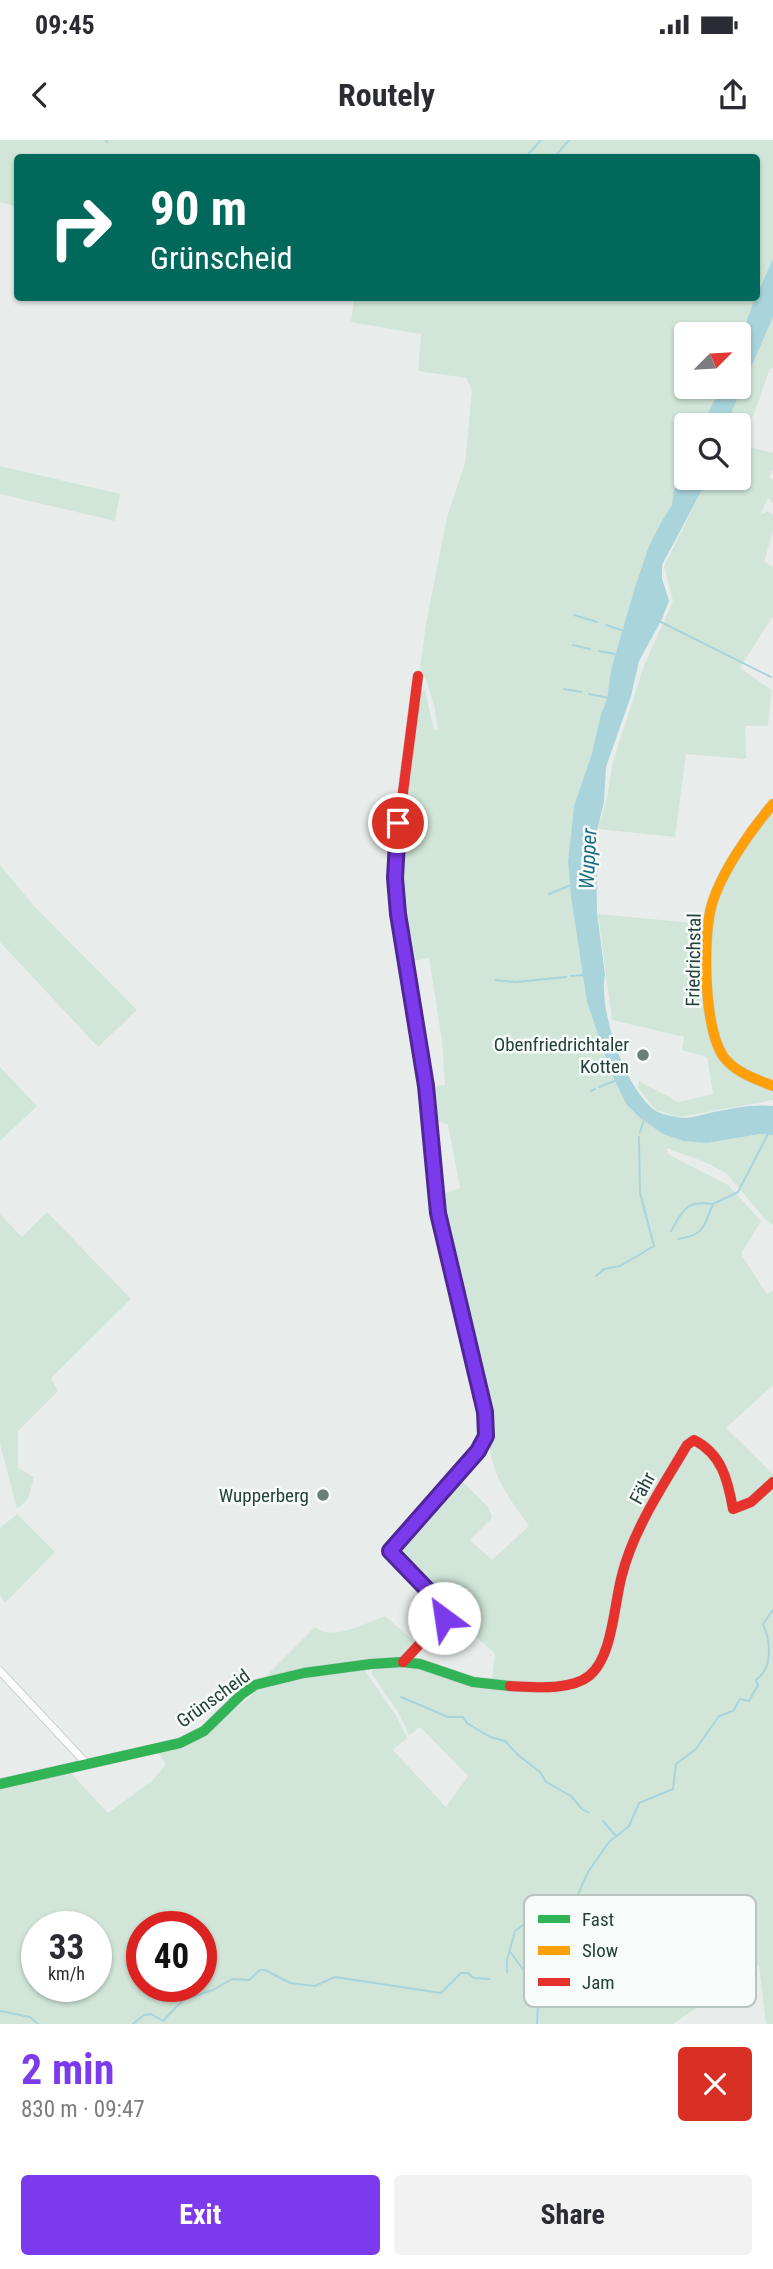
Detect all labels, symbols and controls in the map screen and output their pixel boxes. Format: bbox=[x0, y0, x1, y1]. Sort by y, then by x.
text: 09:45 bbox=[35, 10, 95, 40]
icon: back bbox=[21, 76, 59, 114]
text: Routely bbox=[338, 76, 435, 114]
icon: share bbox=[714, 76, 752, 114]
text: 90 m bbox=[150, 180, 247, 237]
icon: right bbox=[35, 182, 126, 273]
text: Grünscheid bbox=[150, 239, 293, 277]
north arrow bbox=[674, 322, 751, 399]
map controls bbox=[674, 322, 751, 490]
button: search bbox=[674, 413, 751, 490]
pin bbox=[368, 793, 428, 853]
icon: arrive bbox=[379, 804, 417, 842]
water label: Wupper bbox=[574, 827, 602, 890]
street label: Friedrichstal bbox=[681, 913, 706, 1007]
place label: Obenfriedrichtaler Kotten bbox=[494, 1033, 629, 1078]
marker: Obenfriedrichtaler Kotten bbox=[635, 1047, 651, 1063]
street label: Fähr bbox=[625, 1468, 660, 1508]
place label: Wupperberg bbox=[219, 1484, 309, 1507]
marker: Wupperberg bbox=[315, 1487, 331, 1503]
position arrow bbox=[407, 1581, 481, 1655]
street label: Grünscheid bbox=[172, 1664, 254, 1733]
legend bbox=[524, 1895, 756, 2007]
text: Fast bbox=[582, 1908, 614, 1931]
speed limit sign: 40 bbox=[126, 1911, 217, 2002]
text: 33 bbox=[49, 1927, 84, 1968]
text: Slow bbox=[582, 1939, 618, 1962]
text: km/h bbox=[48, 1963, 85, 1984]
text: Jam bbox=[582, 1971, 615, 1994]
text: 2 min bbox=[21, 2045, 114, 2094]
button: close bbox=[678, 2047, 752, 2121]
text: 830 m · 09:47 bbox=[21, 2096, 145, 2123]
button: Exit bbox=[21, 2175, 380, 2255]
button: Share bbox=[394, 2175, 752, 2255]

